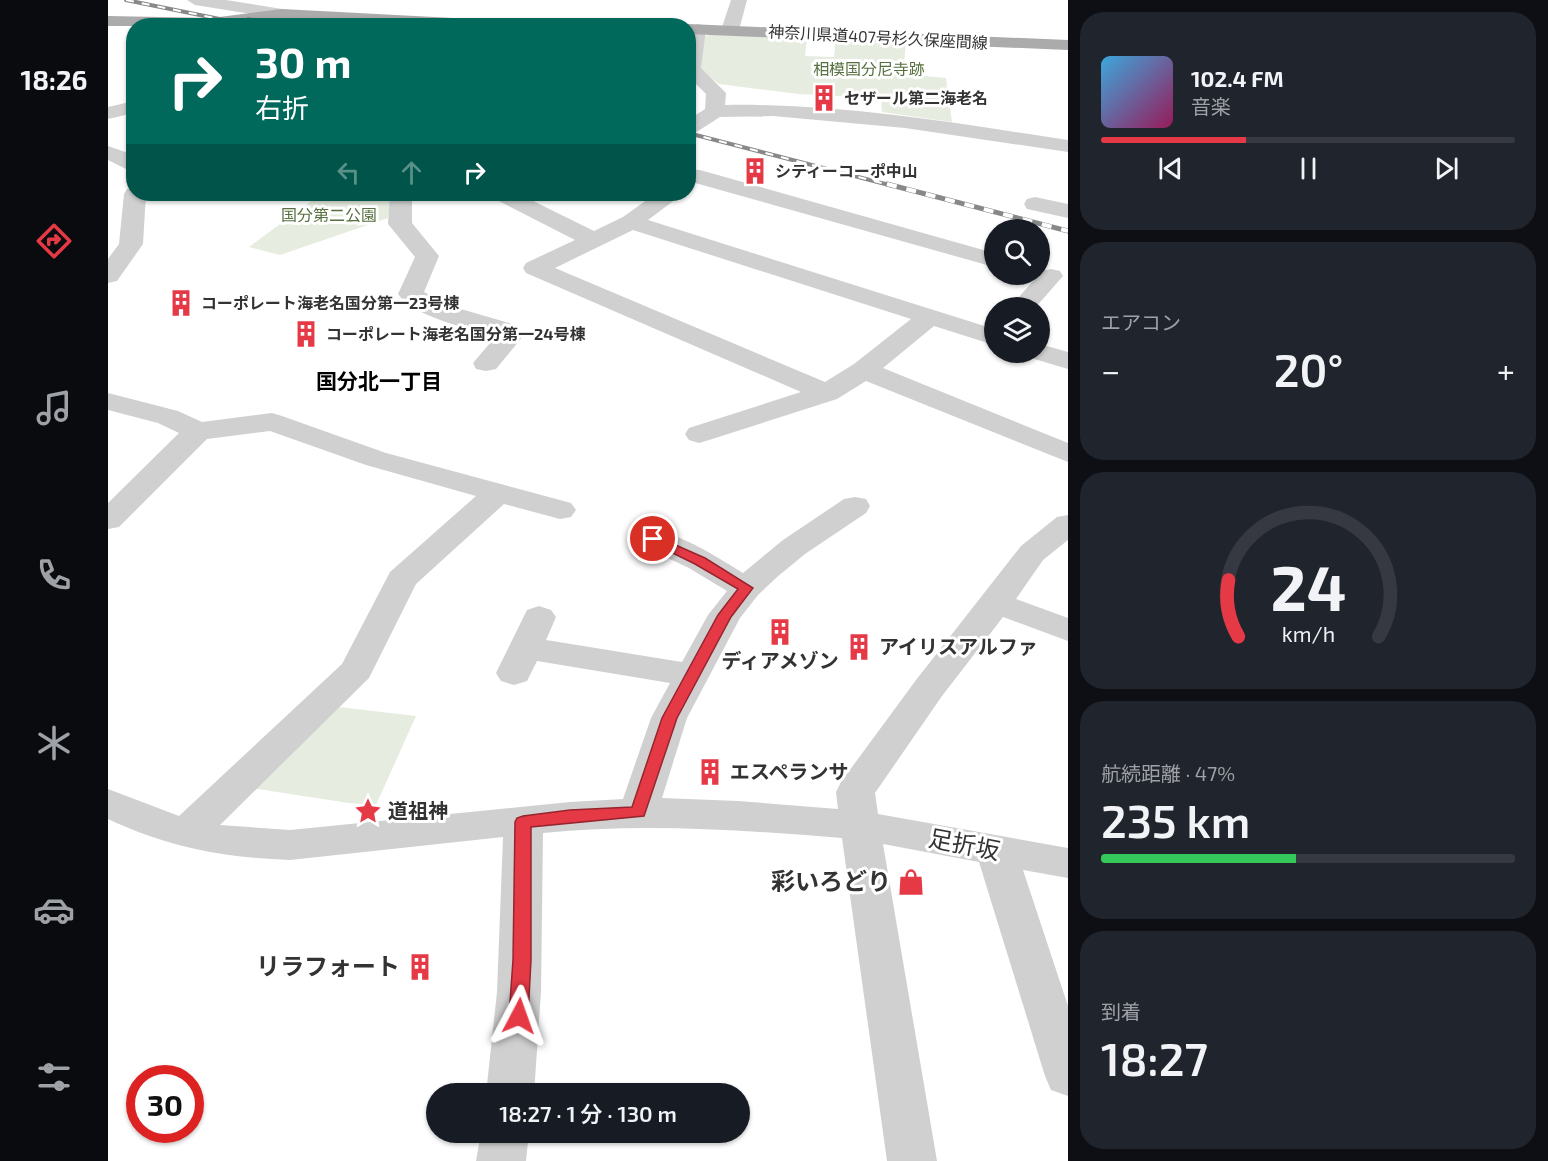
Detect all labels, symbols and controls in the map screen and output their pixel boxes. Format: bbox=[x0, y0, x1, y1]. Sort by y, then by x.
street label: 神奈川県道407号杉久保座間線 bbox=[768, 21, 988, 52]
text: 30 m bbox=[255, 36, 351, 86]
icon: right bbox=[156, 42, 234, 120]
park label: 相模国分尼寺跡 bbox=[813, 59, 925, 78]
text: 18:26 bbox=[20, 63, 88, 95]
text: 102.4 FM bbox=[1191, 65, 1284, 91]
building icon: セザール第二海老名 bbox=[809, 83, 839, 113]
place label: セザール第二海老名 bbox=[844, 88, 988, 107]
text: 右折 bbox=[255, 91, 309, 123]
text: 音楽 bbox=[1191, 94, 1231, 118]
icon: previous bbox=[1154, 152, 1187, 185]
icon: pause bbox=[1292, 152, 1325, 185]
icon: next bbox=[1430, 152, 1463, 185]
icon: left bbox=[332, 156, 365, 189]
icon: ahead bbox=[395, 156, 428, 189]
icon: right bbox=[458, 156, 491, 189]
building icon: シティーコーポ中山 bbox=[740, 156, 770, 186]
place label: シティーコーポ中山 bbox=[775, 161, 918, 180]
park label: 国分第二公園 bbox=[281, 205, 377, 224]
map controls bbox=[984, 219, 1050, 363]
button: search bbox=[984, 219, 1050, 285]
icon: directions bbox=[33, 220, 75, 262]
building icon: コーポレート海老名国分第一23号棟 bbox=[166, 288, 196, 318]
place label: コーポレート海老名国分第一23号棟 bbox=[201, 293, 459, 312]
button: layers bbox=[984, 297, 1050, 363]
text: エアコン bbox=[1101, 310, 1181, 334]
building icon: コーポレート海老名国分第一24号棟 bbox=[291, 319, 321, 349]
place label: コーポレート海老名国分第一24号棟 bbox=[326, 324, 586, 343]
text: 20° bbox=[1274, 342, 1343, 396]
text: − bbox=[1101, 350, 1120, 390]
text: + bbox=[1497, 350, 1515, 390]
district label: 国分北一丁目 bbox=[316, 368, 442, 393]
icon: music bbox=[33, 387, 75, 429]
pin bbox=[627, 513, 678, 564]
icon: arrive bbox=[636, 522, 669, 555]
text: 24 bbox=[1270, 550, 1346, 625]
icon: phone bbox=[33, 554, 75, 596]
building icon: ディアメゾン bbox=[765, 617, 795, 647]
text: km/h bbox=[1281, 622, 1335, 647]
building icon: アイリスアルファ bbox=[844, 632, 874, 662]
place label: アイリスアルファ bbox=[879, 634, 1038, 658]
place label: ディアメゾン bbox=[721, 648, 839, 672]
icon: climate bbox=[33, 722, 75, 764]
building icon: エスペランサ bbox=[695, 757, 725, 787]
place label: エスペランサ bbox=[730, 759, 849, 783]
text: 航続距離 · 47% bbox=[1101, 761, 1235, 785]
text: 235 km bbox=[1101, 793, 1250, 847]
place icon: 道祖神 bbox=[353, 796, 383, 826]
place label: 道祖神 bbox=[388, 798, 448, 822]
street label: 足折坂 bbox=[926, 822, 1002, 865]
place label: 彩いろどり bbox=[771, 866, 891, 895]
shop icon: 彩いろどり bbox=[896, 867, 926, 897]
icon: car bbox=[33, 889, 75, 931]
place label: リラフォート bbox=[256, 951, 400, 980]
building icon: リラフォート bbox=[405, 952, 435, 982]
position arrow bbox=[487, 984, 551, 1048]
text: 到着 bbox=[1101, 999, 1141, 1023]
text: 18:27 bbox=[1101, 1031, 1208, 1085]
icon: filters bbox=[33, 1056, 75, 1098]
speed limit sign: 30 bbox=[126, 1065, 204, 1143]
text: 18:27 · 1 分 · 130 m bbox=[499, 1100, 677, 1126]

